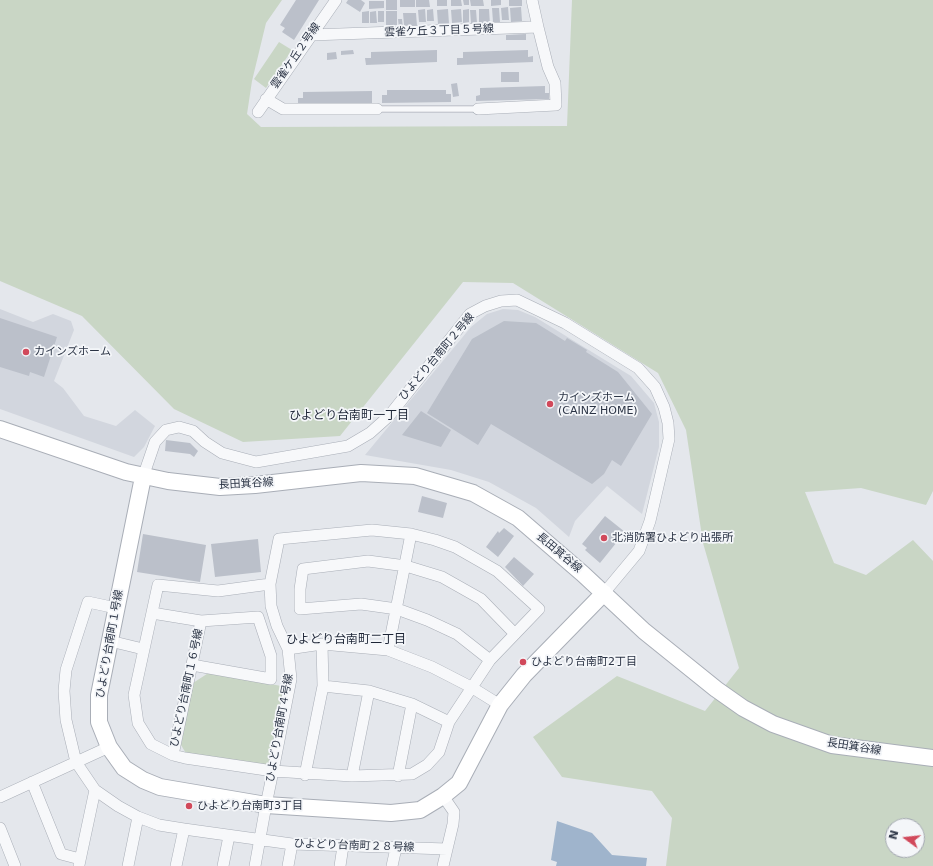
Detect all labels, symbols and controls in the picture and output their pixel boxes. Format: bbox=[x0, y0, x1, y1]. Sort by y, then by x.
street label: 雲雀ケ丘２号線 bbox=[269, 21, 323, 91]
street label: 雲雀ケ丘３丁目５号線 bbox=[384, 22, 494, 40]
street label: ひよどり台南町２号線 bbox=[397, 311, 477, 403]
place label: カインズホーム bbox=[34, 345, 111, 359]
marker: カインズホーム bbox=[21, 347, 31, 357]
place label: カインズホーム (CAINZ HOME) bbox=[558, 391, 638, 417]
marker: カインズホーム (CAINZ HOME) bbox=[545, 399, 555, 409]
district label: ひよどり台南町一丁目 bbox=[289, 409, 409, 423]
street label: 長田箕谷線 bbox=[218, 476, 274, 492]
street label: 長田箕谷線 bbox=[534, 530, 584, 576]
place label: 北消防署ひよどり出張所 bbox=[612, 531, 733, 545]
marker: 北消防署ひよどり出張所 bbox=[599, 533, 609, 543]
street label: ひよどり台南町１号線 bbox=[94, 589, 126, 699]
street label: ひよどり台南町１６号線 bbox=[168, 627, 206, 749]
district label: ひよどり台南町二丁目 bbox=[286, 633, 406, 647]
place label: ひよどり台南町2丁目 bbox=[531, 655, 637, 669]
marker: ひよどり台南町2丁目 bbox=[518, 657, 528, 667]
street label: ひよどり台南町４号線 bbox=[264, 673, 296, 783]
street label: 長田箕谷線 bbox=[826, 736, 882, 758]
place label: ひよどり台南町3丁目 bbox=[197, 799, 303, 813]
marker: ひよどり台南町3丁目 bbox=[184, 801, 194, 811]
north arrow bbox=[885, 818, 925, 858]
text: N bbox=[886, 829, 901, 841]
street label: ひよどり台南町２８号線 bbox=[293, 837, 415, 855]

